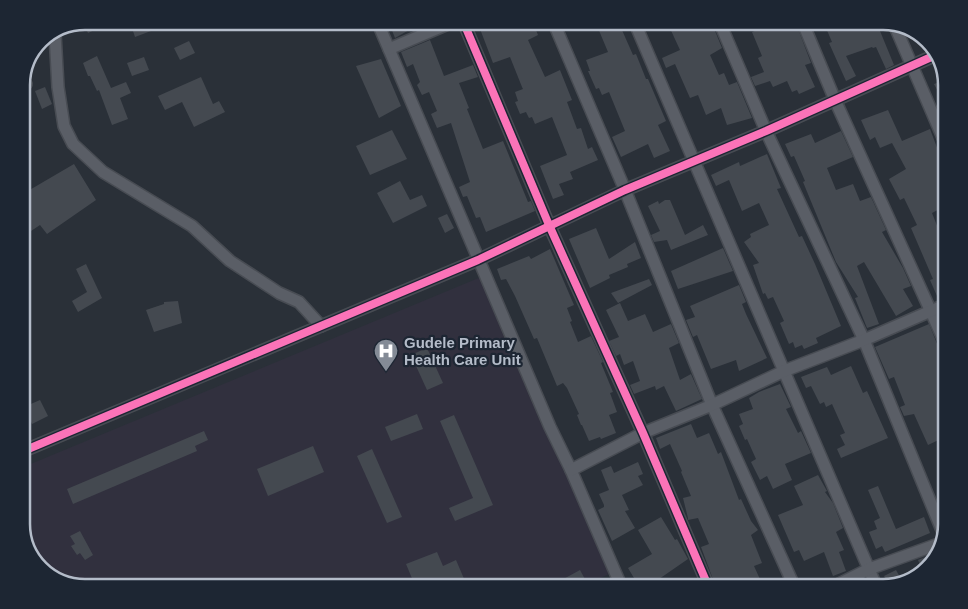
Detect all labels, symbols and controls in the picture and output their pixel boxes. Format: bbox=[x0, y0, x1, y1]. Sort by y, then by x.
place label: Gudele Primary Health Care Unit bbox=[404, 334, 521, 368]
hospital icon: Gudele Primary Health Care Unit bbox=[373, 338, 399, 372]

